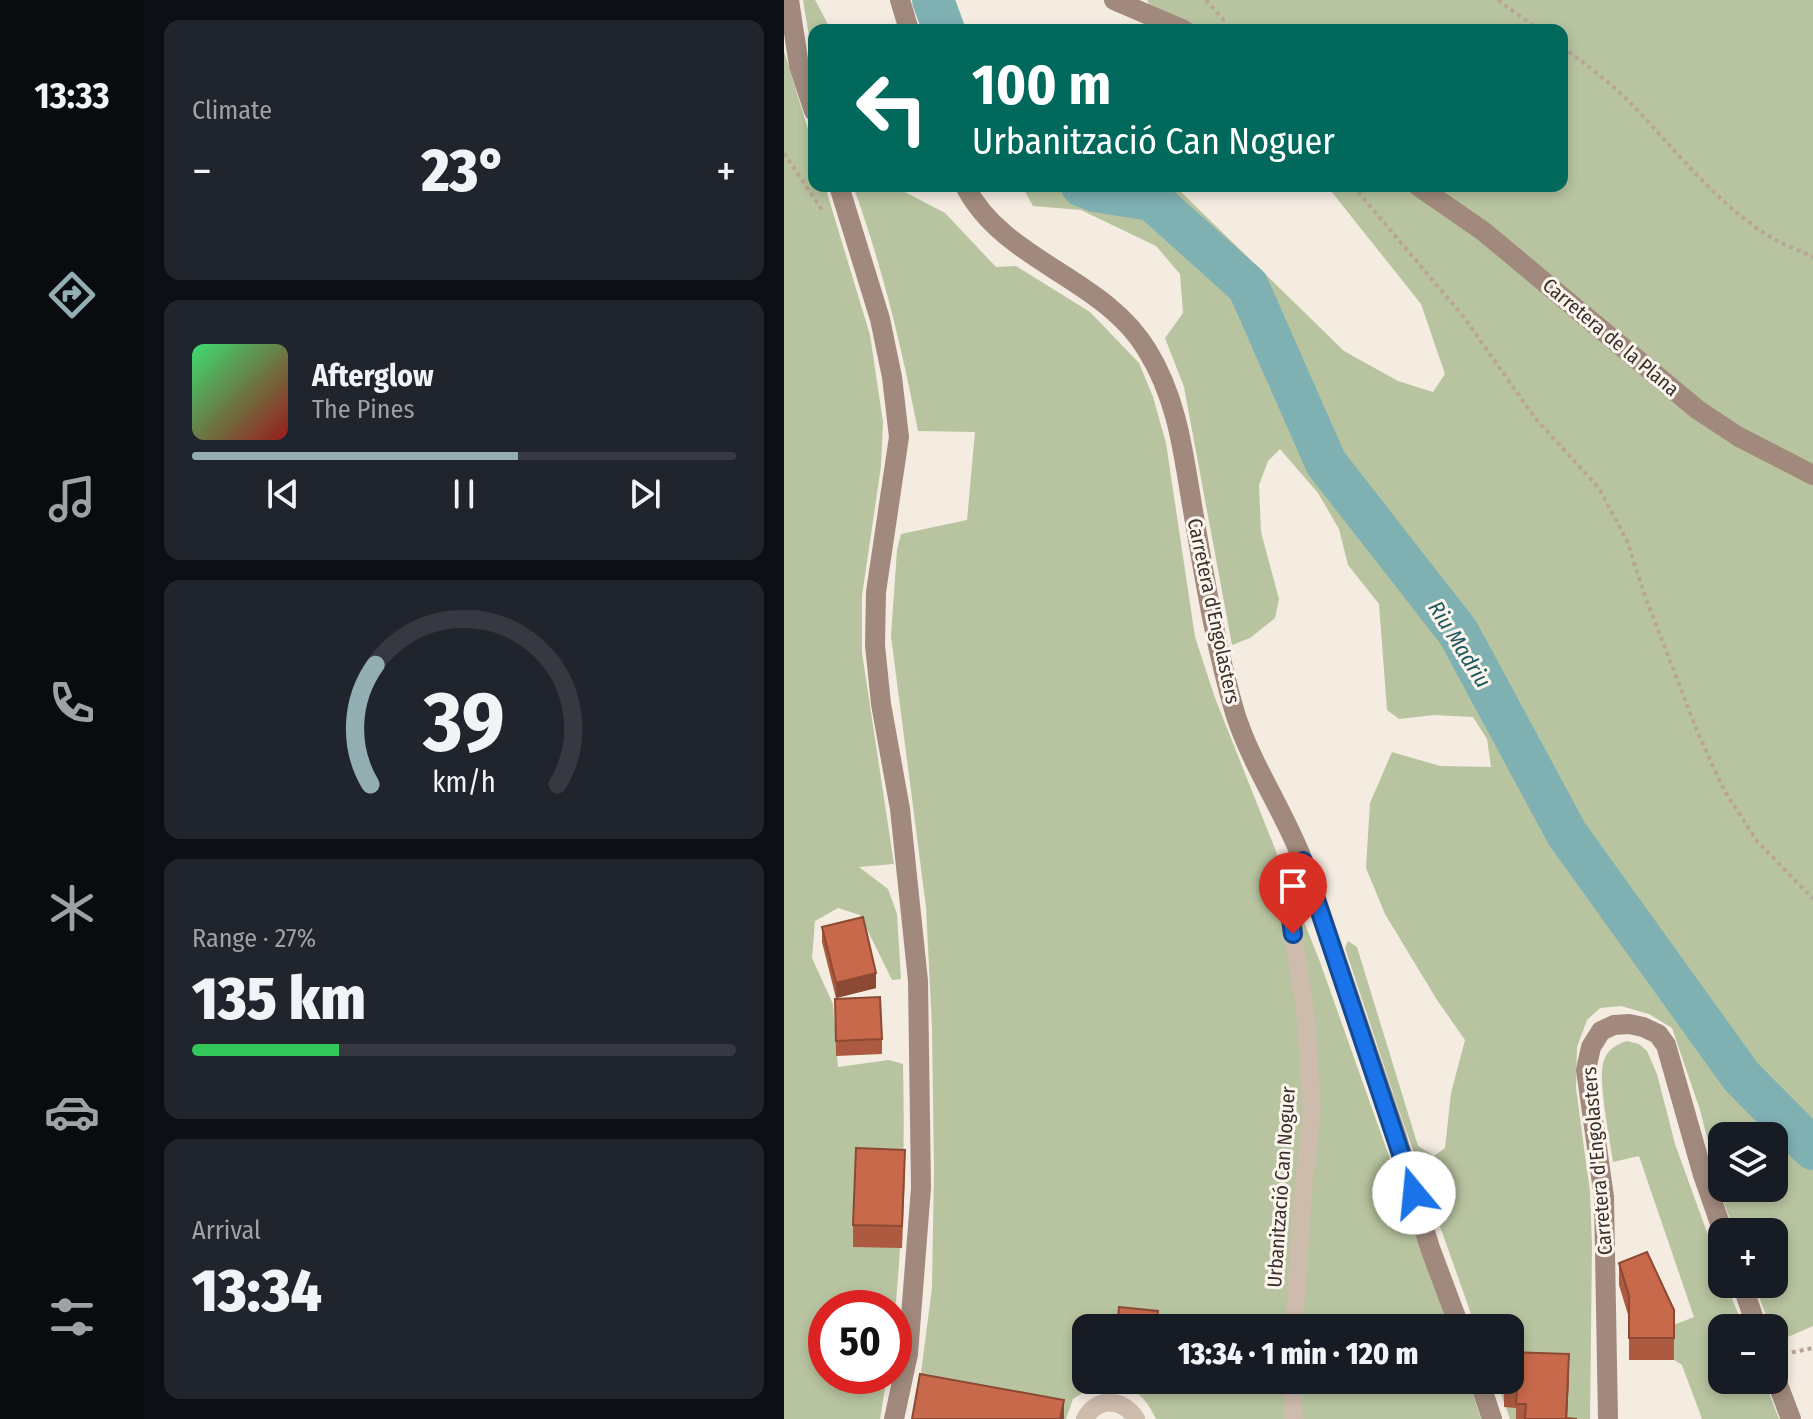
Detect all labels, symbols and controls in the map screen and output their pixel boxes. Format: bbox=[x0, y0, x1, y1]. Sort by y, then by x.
text: 100 m bbox=[972, 52, 1111, 119]
icon: left bbox=[840, 56, 944, 160]
text: 13:33 bbox=[34, 74, 110, 118]
text: Climate bbox=[192, 95, 272, 126]
text: Urbanització Can Noguer bbox=[972, 120, 1335, 164]
text: 23° bbox=[421, 135, 506, 207]
text: − bbox=[192, 145, 212, 198]
text: + bbox=[716, 145, 736, 198]
icon: directions bbox=[44, 267, 100, 323]
street label: Carretera de la Plana bbox=[1538, 273, 1684, 401]
text: Afterglow bbox=[312, 358, 434, 394]
text: The Pines bbox=[312, 394, 415, 425]
icon: music bbox=[44, 471, 100, 527]
icon: previous bbox=[261, 472, 305, 516]
icon: pause bbox=[442, 472, 486, 516]
icon: next bbox=[623, 472, 667, 516]
street label: Carretera d'Engolasters bbox=[1183, 516, 1245, 706]
water label: Riu Madriu bbox=[1422, 596, 1497, 693]
text: 39 bbox=[422, 673, 505, 773]
icon: phone bbox=[44, 675, 100, 731]
text: km/h bbox=[432, 766, 496, 801]
pin bbox=[1259, 852, 1327, 934]
icon: arrive bbox=[1271, 864, 1315, 908]
icon: climate bbox=[44, 880, 100, 936]
text: Range · 27% bbox=[192, 923, 316, 954]
text: 135 km bbox=[192, 963, 366, 1035]
street label: Carretera d'Engolasters bbox=[1577, 1066, 1617, 1256]
icon: car bbox=[44, 1084, 100, 1140]
street label: Urbanització Can Noguer bbox=[1262, 1086, 1300, 1288]
map controls bbox=[1708, 1122, 1788, 1394]
button: layers bbox=[1708, 1122, 1788, 1202]
position arrow bbox=[1372, 1151, 1456, 1235]
text: Arrival bbox=[192, 1215, 261, 1246]
button: + bbox=[1708, 1218, 1788, 1298]
text: 13:34 bbox=[192, 1255, 322, 1327]
icon: filters bbox=[44, 1289, 100, 1345]
speed limit sign: 50 bbox=[808, 1290, 912, 1394]
button: − bbox=[1708, 1314, 1788, 1394]
text: 13:34 · 1 min · 120 m bbox=[1178, 1336, 1418, 1372]

